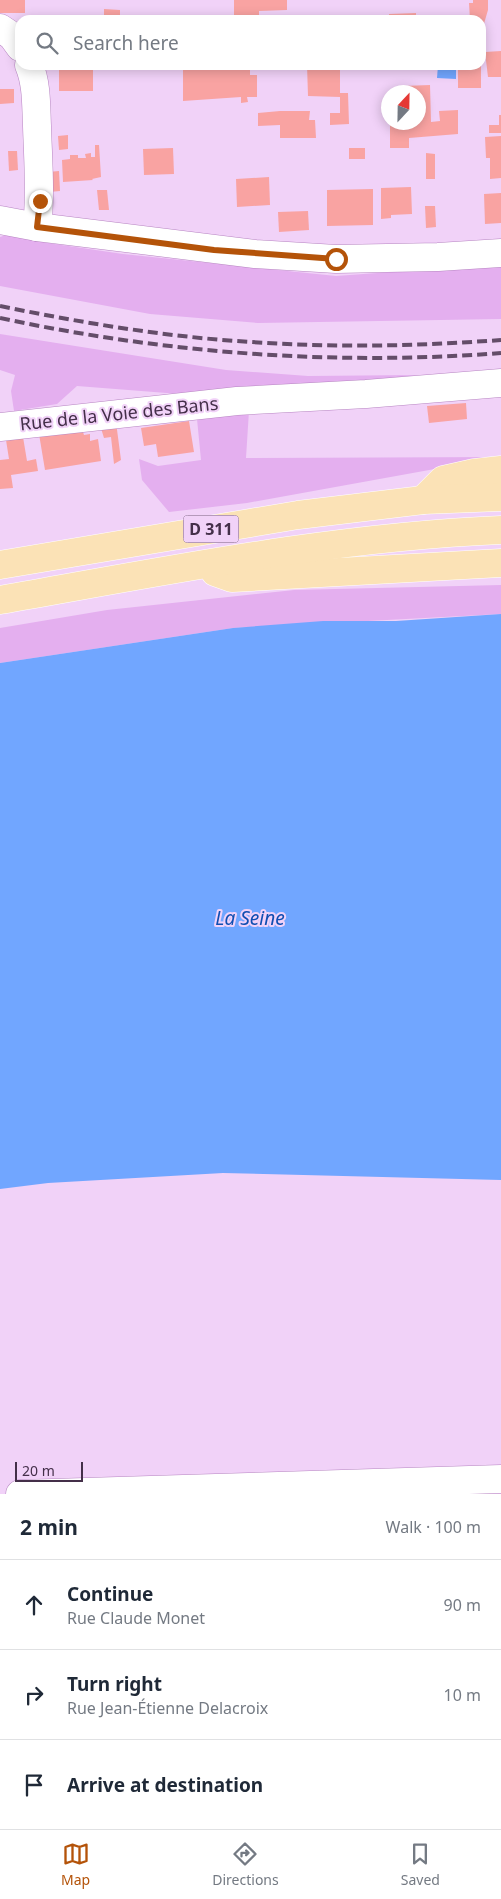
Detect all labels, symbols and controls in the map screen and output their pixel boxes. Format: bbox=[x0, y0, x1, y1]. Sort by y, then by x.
search box bbox=[15, 15, 486, 70]
icon: search bbox=[33, 29, 61, 57]
text: Search here bbox=[73, 30, 179, 56]
north arrow bbox=[381, 85, 426, 130]
route end bbox=[29, 190, 52, 213]
route start bbox=[325, 248, 348, 271]
street label: Rue de la Voie des Bans bbox=[19, 391, 219, 435]
road number: D 311 bbox=[184, 516, 238, 542]
water label: La Seine bbox=[215, 905, 285, 931]
scale bar bbox=[15, 1459, 82, 1482]
text: 20 m bbox=[22, 1461, 55, 1480]
text: 2 min bbox=[20, 1513, 78, 1541]
text: Walk · 100 m bbox=[386, 1516, 481, 1538]
text: Continue bbox=[67, 1581, 153, 1607]
icon: ahead bbox=[20, 1591, 48, 1619]
text: 90 m bbox=[444, 1594, 481, 1616]
text: Rue Claude Monet bbox=[67, 1607, 205, 1629]
text: Turn right bbox=[67, 1671, 162, 1697]
icon: right bbox=[20, 1681, 48, 1709]
text: 10 m bbox=[444, 1684, 481, 1706]
text: Rue Jean-Étienne Delacroix bbox=[67, 1697, 268, 1719]
icon: arrive bbox=[20, 1771, 48, 1799]
text: Arrive at destination bbox=[67, 1772, 263, 1798]
tab: Map bbox=[61, 1840, 90, 1889]
tab: Directions bbox=[212, 1840, 279, 1889]
tab: Saved bbox=[401, 1840, 440, 1889]

